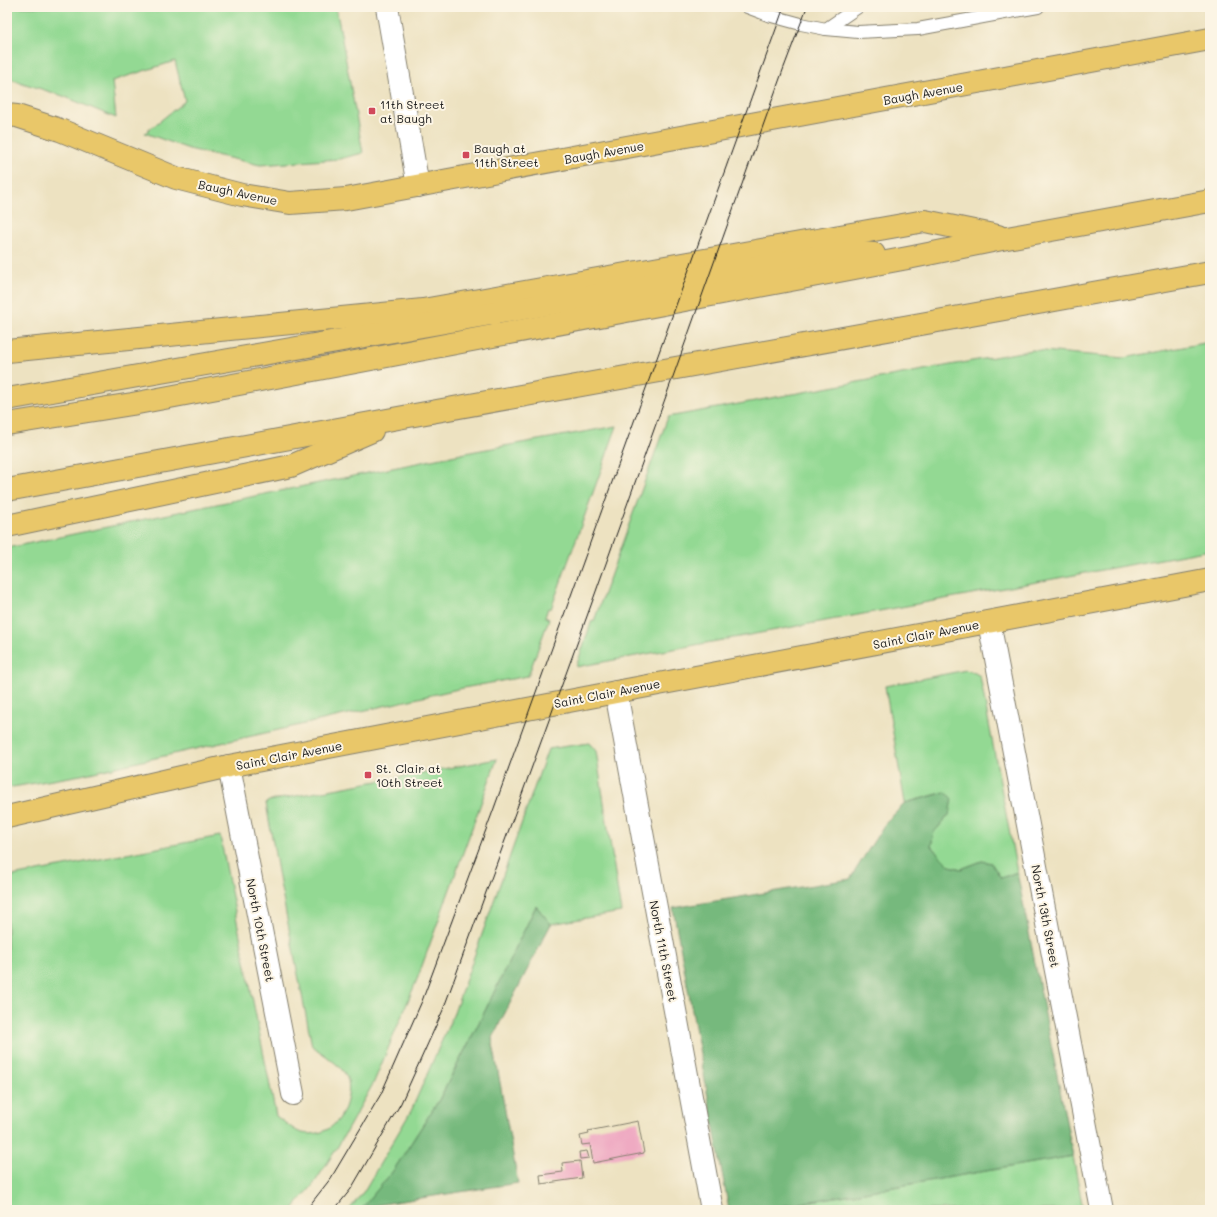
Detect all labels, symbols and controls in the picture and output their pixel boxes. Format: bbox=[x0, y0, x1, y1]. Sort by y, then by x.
street label: Baugh Avenue bbox=[882, 78, 964, 108]
place label: 11th Street at Baugh bbox=[380, 96, 445, 126]
marker: 11th Street at Baugh bbox=[367, 106, 377, 116]
street label: Baugh Avenue bbox=[563, 137, 645, 167]
place label: Baugh at 11th Street bbox=[474, 140, 539, 170]
marker: Baugh at 11th Street bbox=[461, 150, 471, 160]
street label: Baugh Avenue bbox=[197, 176, 279, 208]
street label: Saint Clair Avenue bbox=[872, 616, 980, 652]
street label: Saint Clair Avenue bbox=[553, 675, 661, 711]
street label: Saint Clair Avenue bbox=[235, 737, 343, 773]
place label: St. Clair at 10th Street bbox=[376, 760, 443, 790]
marker: St. Clair at 10th Street bbox=[363, 770, 373, 780]
street label: North 13th Street bbox=[1028, 863, 1064, 969]
street label: North 10th Street bbox=[243, 877, 279, 983]
street label: North 11th Street bbox=[646, 899, 682, 1003]

